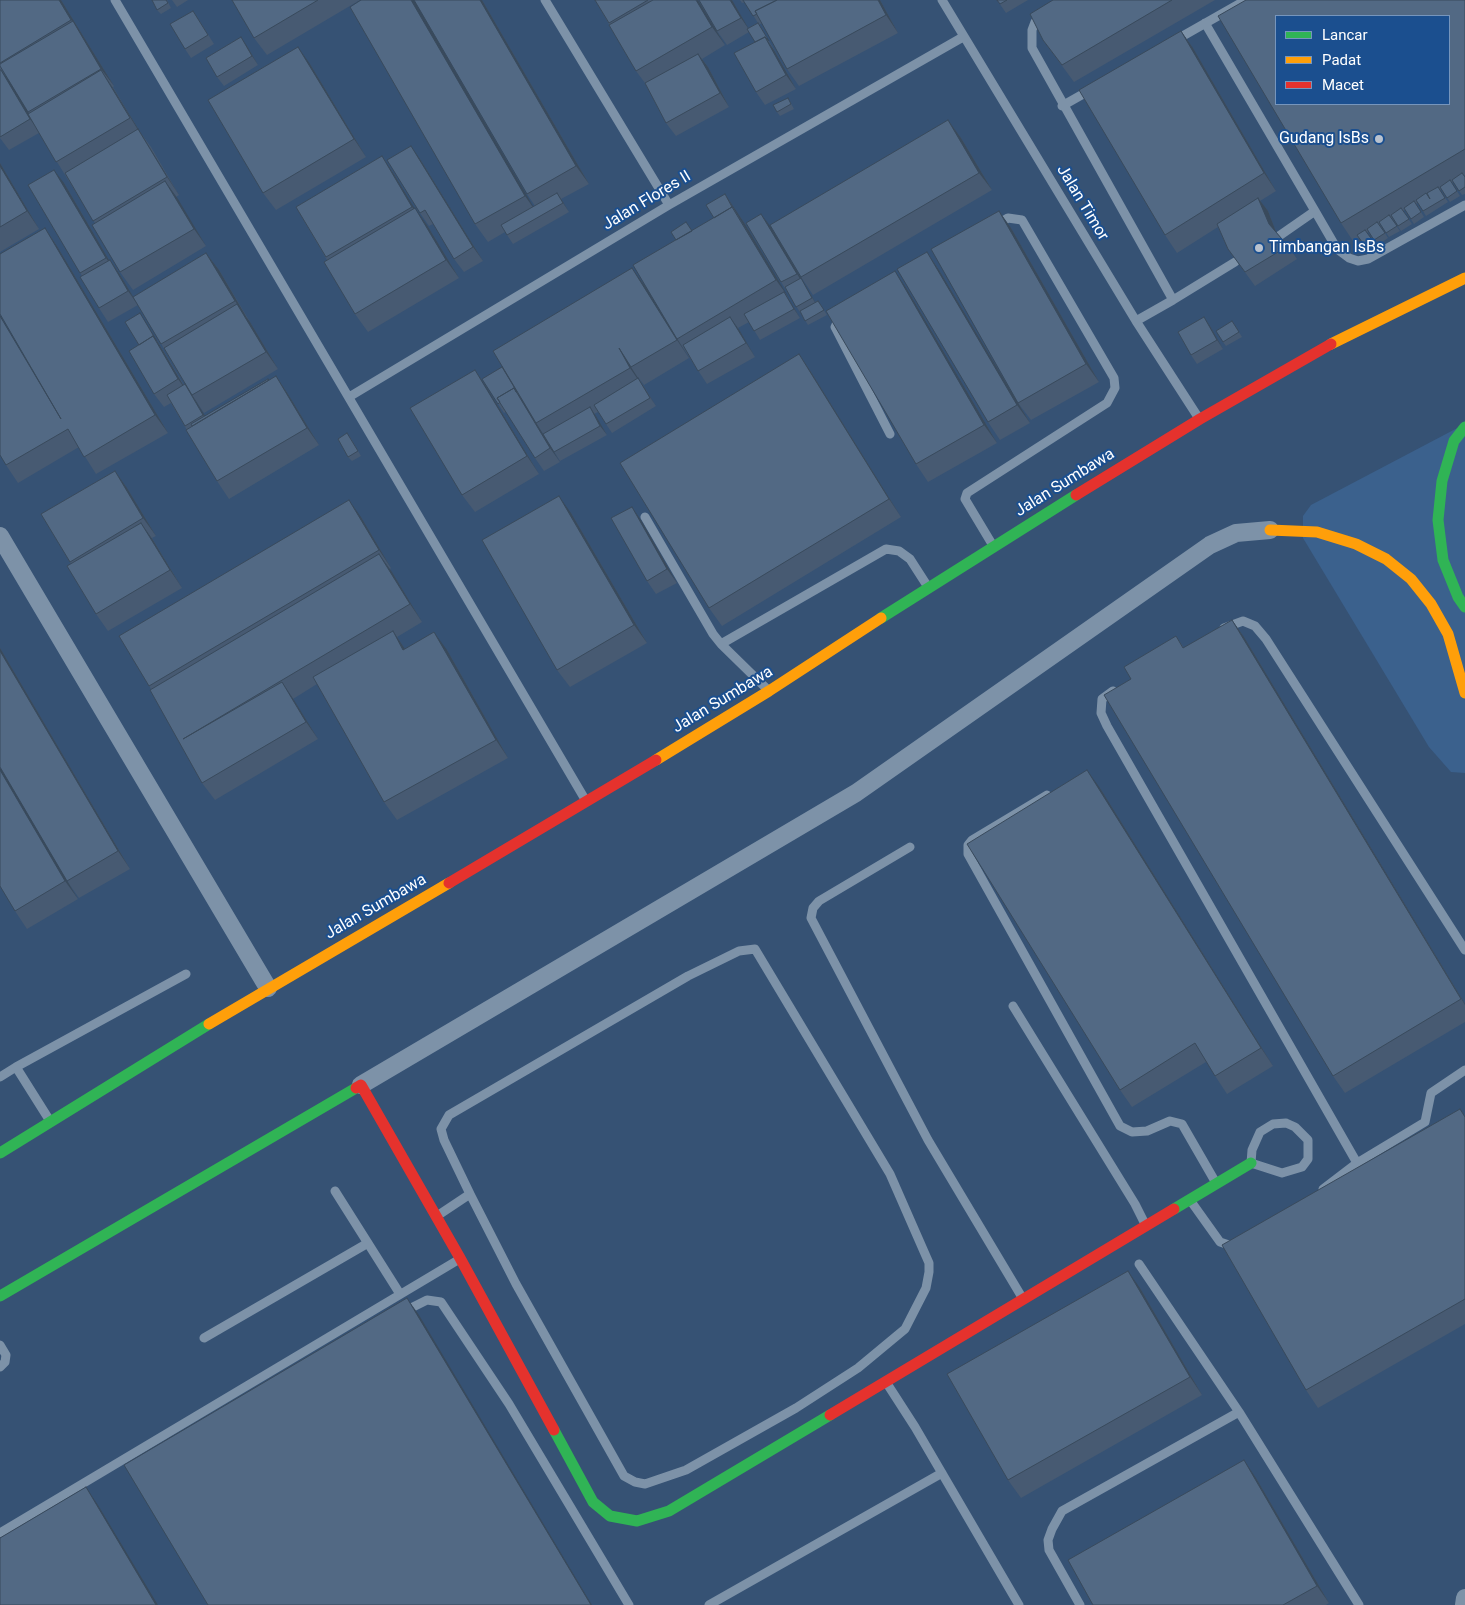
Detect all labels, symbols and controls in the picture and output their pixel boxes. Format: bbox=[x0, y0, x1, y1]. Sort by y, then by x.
legend bbox=[1275, 15, 1450, 105]
text: Lancar bbox=[1322, 26, 1368, 44]
text: Padat bbox=[1322, 51, 1361, 69]
text: Macet bbox=[1322, 76, 1364, 94]
place label: Gudang IsBs bbox=[1279, 129, 1369, 149]
marker: Gudang IsBs bbox=[1373, 133, 1385, 145]
street label: Jalan Timor bbox=[1052, 162, 1112, 244]
street label: Jalan Flores II bbox=[599, 167, 695, 235]
place label: Timbangan IsBs bbox=[1269, 238, 1384, 258]
marker: Timbangan IsBs bbox=[1253, 242, 1265, 254]
street label: Jalan Sumbawa bbox=[1012, 445, 1118, 521]
street label: Jalan Sumbawa bbox=[669, 662, 777, 738]
street label: Jalan Sumbawa bbox=[322, 870, 430, 944]

